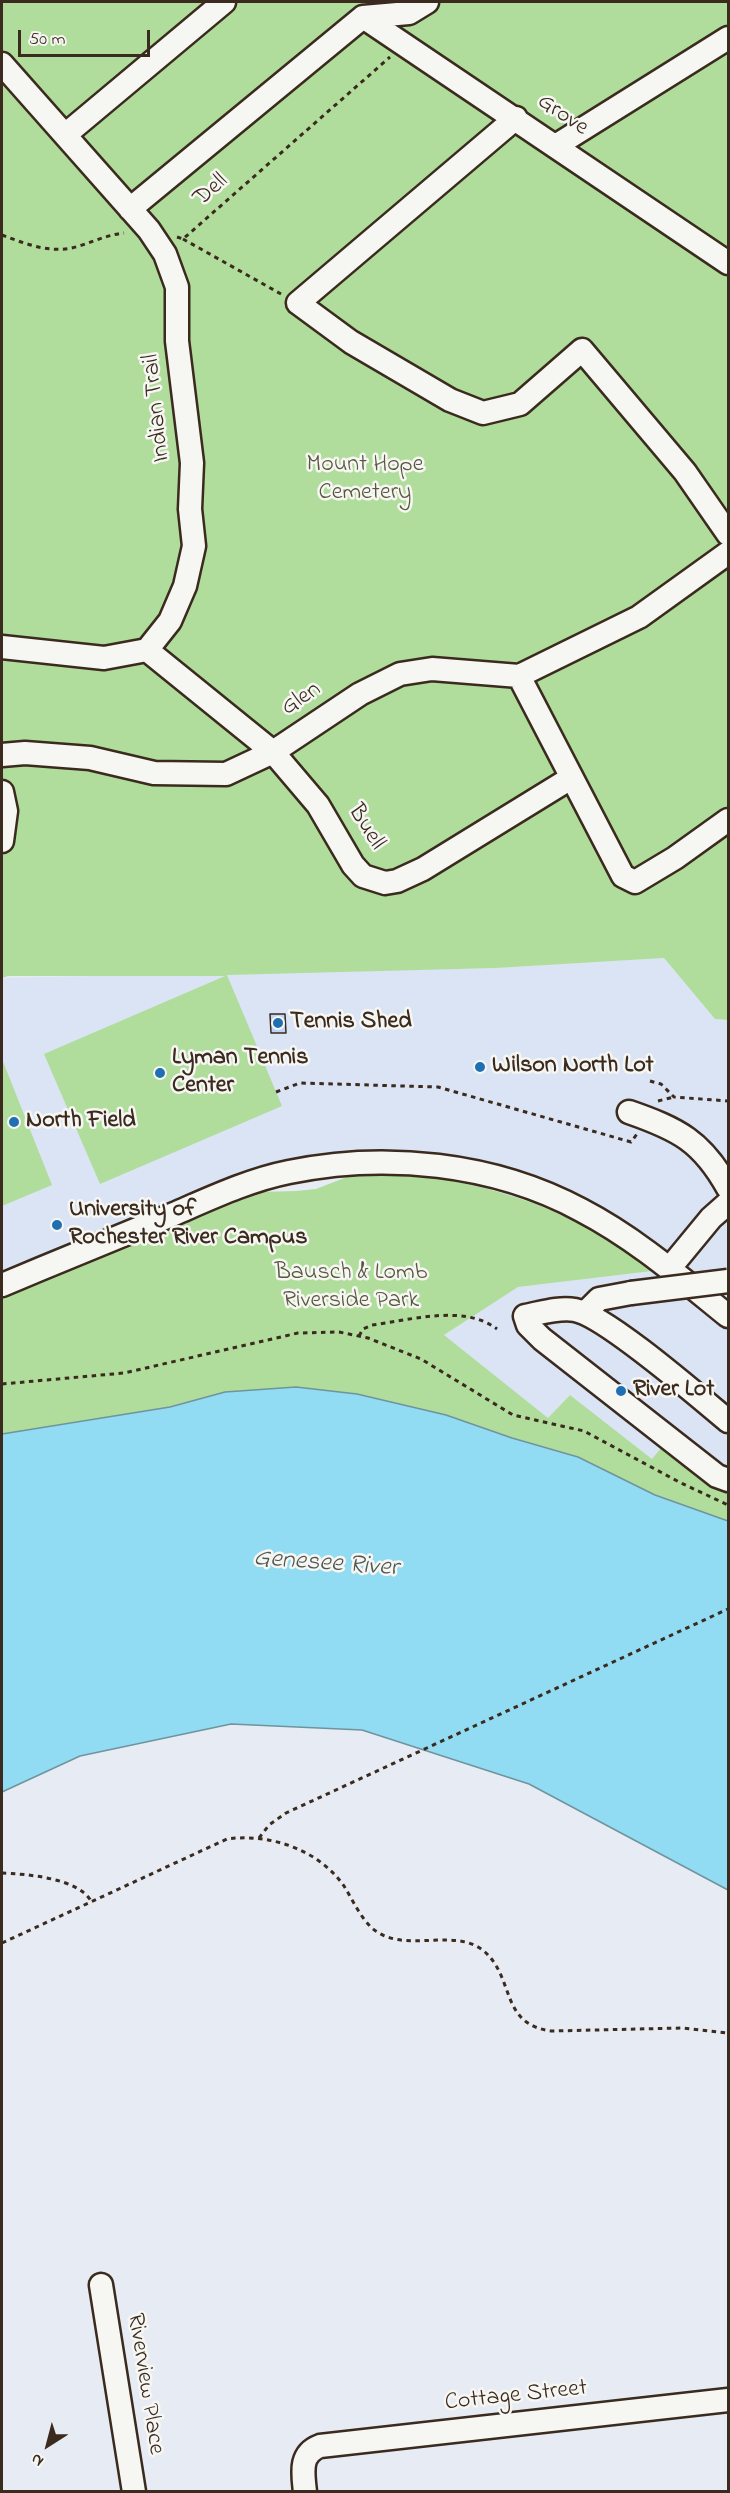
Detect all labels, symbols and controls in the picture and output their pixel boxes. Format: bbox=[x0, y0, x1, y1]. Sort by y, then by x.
scale bar bbox=[21, 18, 153, 56]
text: 50 m bbox=[29, 27, 66, 53]
street label: Grove bbox=[531, 88, 593, 144]
street label: Dell bbox=[189, 168, 235, 214]
street label: Indian Trail bbox=[138, 353, 178, 463]
park label: Mount Hope Cemetery bbox=[307, 452, 423, 508]
street label: Glen bbox=[277, 676, 327, 724]
street label: Buell bbox=[340, 800, 390, 856]
place label: Tennis Shed bbox=[290, 1009, 412, 1037]
marker: Tennis Shed bbox=[271, 1016, 285, 1030]
place label: Lyman Tennis Center bbox=[172, 1045, 308, 1101]
place label: Wilson North Lot bbox=[492, 1053, 654, 1081]
marker: Wilson North Lot bbox=[473, 1060, 487, 1074]
marker: Lyman Tennis Center bbox=[153, 1066, 167, 1080]
place label: North Field bbox=[26, 1108, 136, 1136]
marker: North Field bbox=[7, 1115, 21, 1129]
place label: University of Rochester River Campus bbox=[69, 1197, 307, 1253]
marker: University of Rochester River Campus bbox=[50, 1218, 64, 1232]
park label: Bausch & Lomb Riverside Park bbox=[275, 1260, 427, 1316]
place label: River Lot bbox=[633, 1377, 714, 1405]
marker: River Lot bbox=[614, 1384, 628, 1398]
water label: Genesee River bbox=[253, 1544, 399, 1586]
street label: Riverview Place bbox=[119, 2311, 169, 2457]
street label: Cottage Street bbox=[443, 2375, 589, 2419]
north arrow bbox=[18, 2415, 78, 2475]
text: N bbox=[26, 2447, 49, 2472]

